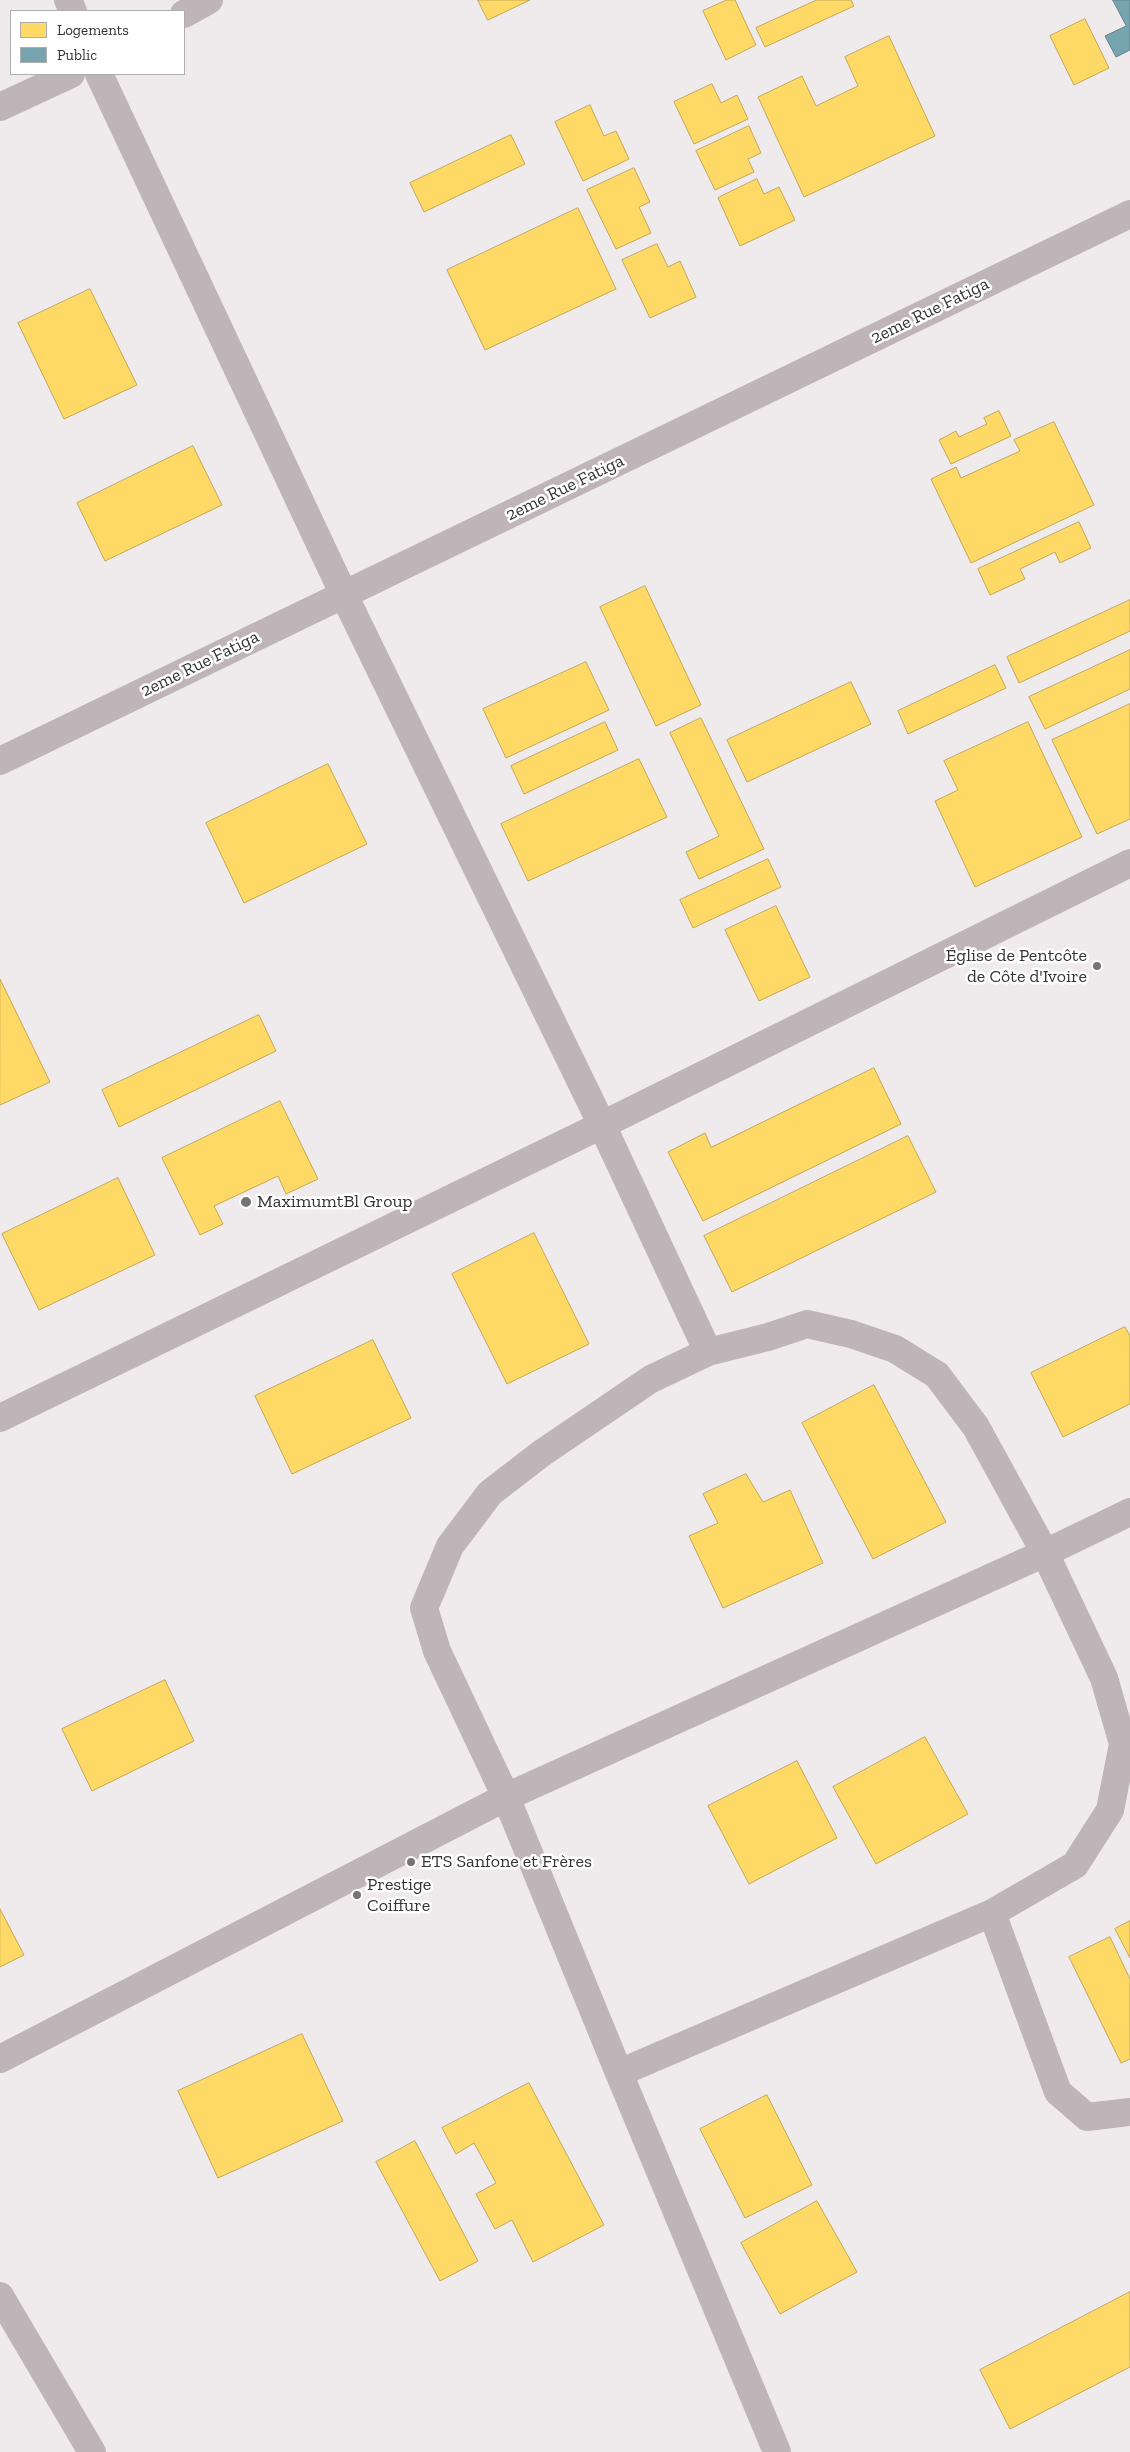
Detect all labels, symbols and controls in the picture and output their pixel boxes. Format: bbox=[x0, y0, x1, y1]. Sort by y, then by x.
legend bbox=[10, 10, 185, 75]
text: Logements bbox=[57, 21, 129, 39]
text: Public bbox=[57, 46, 97, 64]
street label: 2eme Rue Fatiga bbox=[868, 273, 992, 349]
street label: 2eme Rue Fatiga bbox=[503, 450, 627, 526]
street label: 2eme Rue Fatiga bbox=[138, 626, 262, 702]
place label: Église de Pentcôte de Côte d'Ivoire bbox=[946, 945, 1087, 988]
marker: Église de Pentcôte de Côte d'Ivoire bbox=[1091, 960, 1103, 972]
place label: MaximumtBl Group bbox=[257, 1191, 412, 1213]
marker: MaximumtBl Group bbox=[239, 1195, 253, 1209]
place label: ETS Sanfone et Frères bbox=[421, 1851, 592, 1873]
marker: ETS Sanfone et Frères bbox=[405, 1856, 417, 1868]
place label: Prestige Coiffure bbox=[367, 1874, 431, 1916]
marker: Prestige Coiffure bbox=[351, 1889, 363, 1901]

